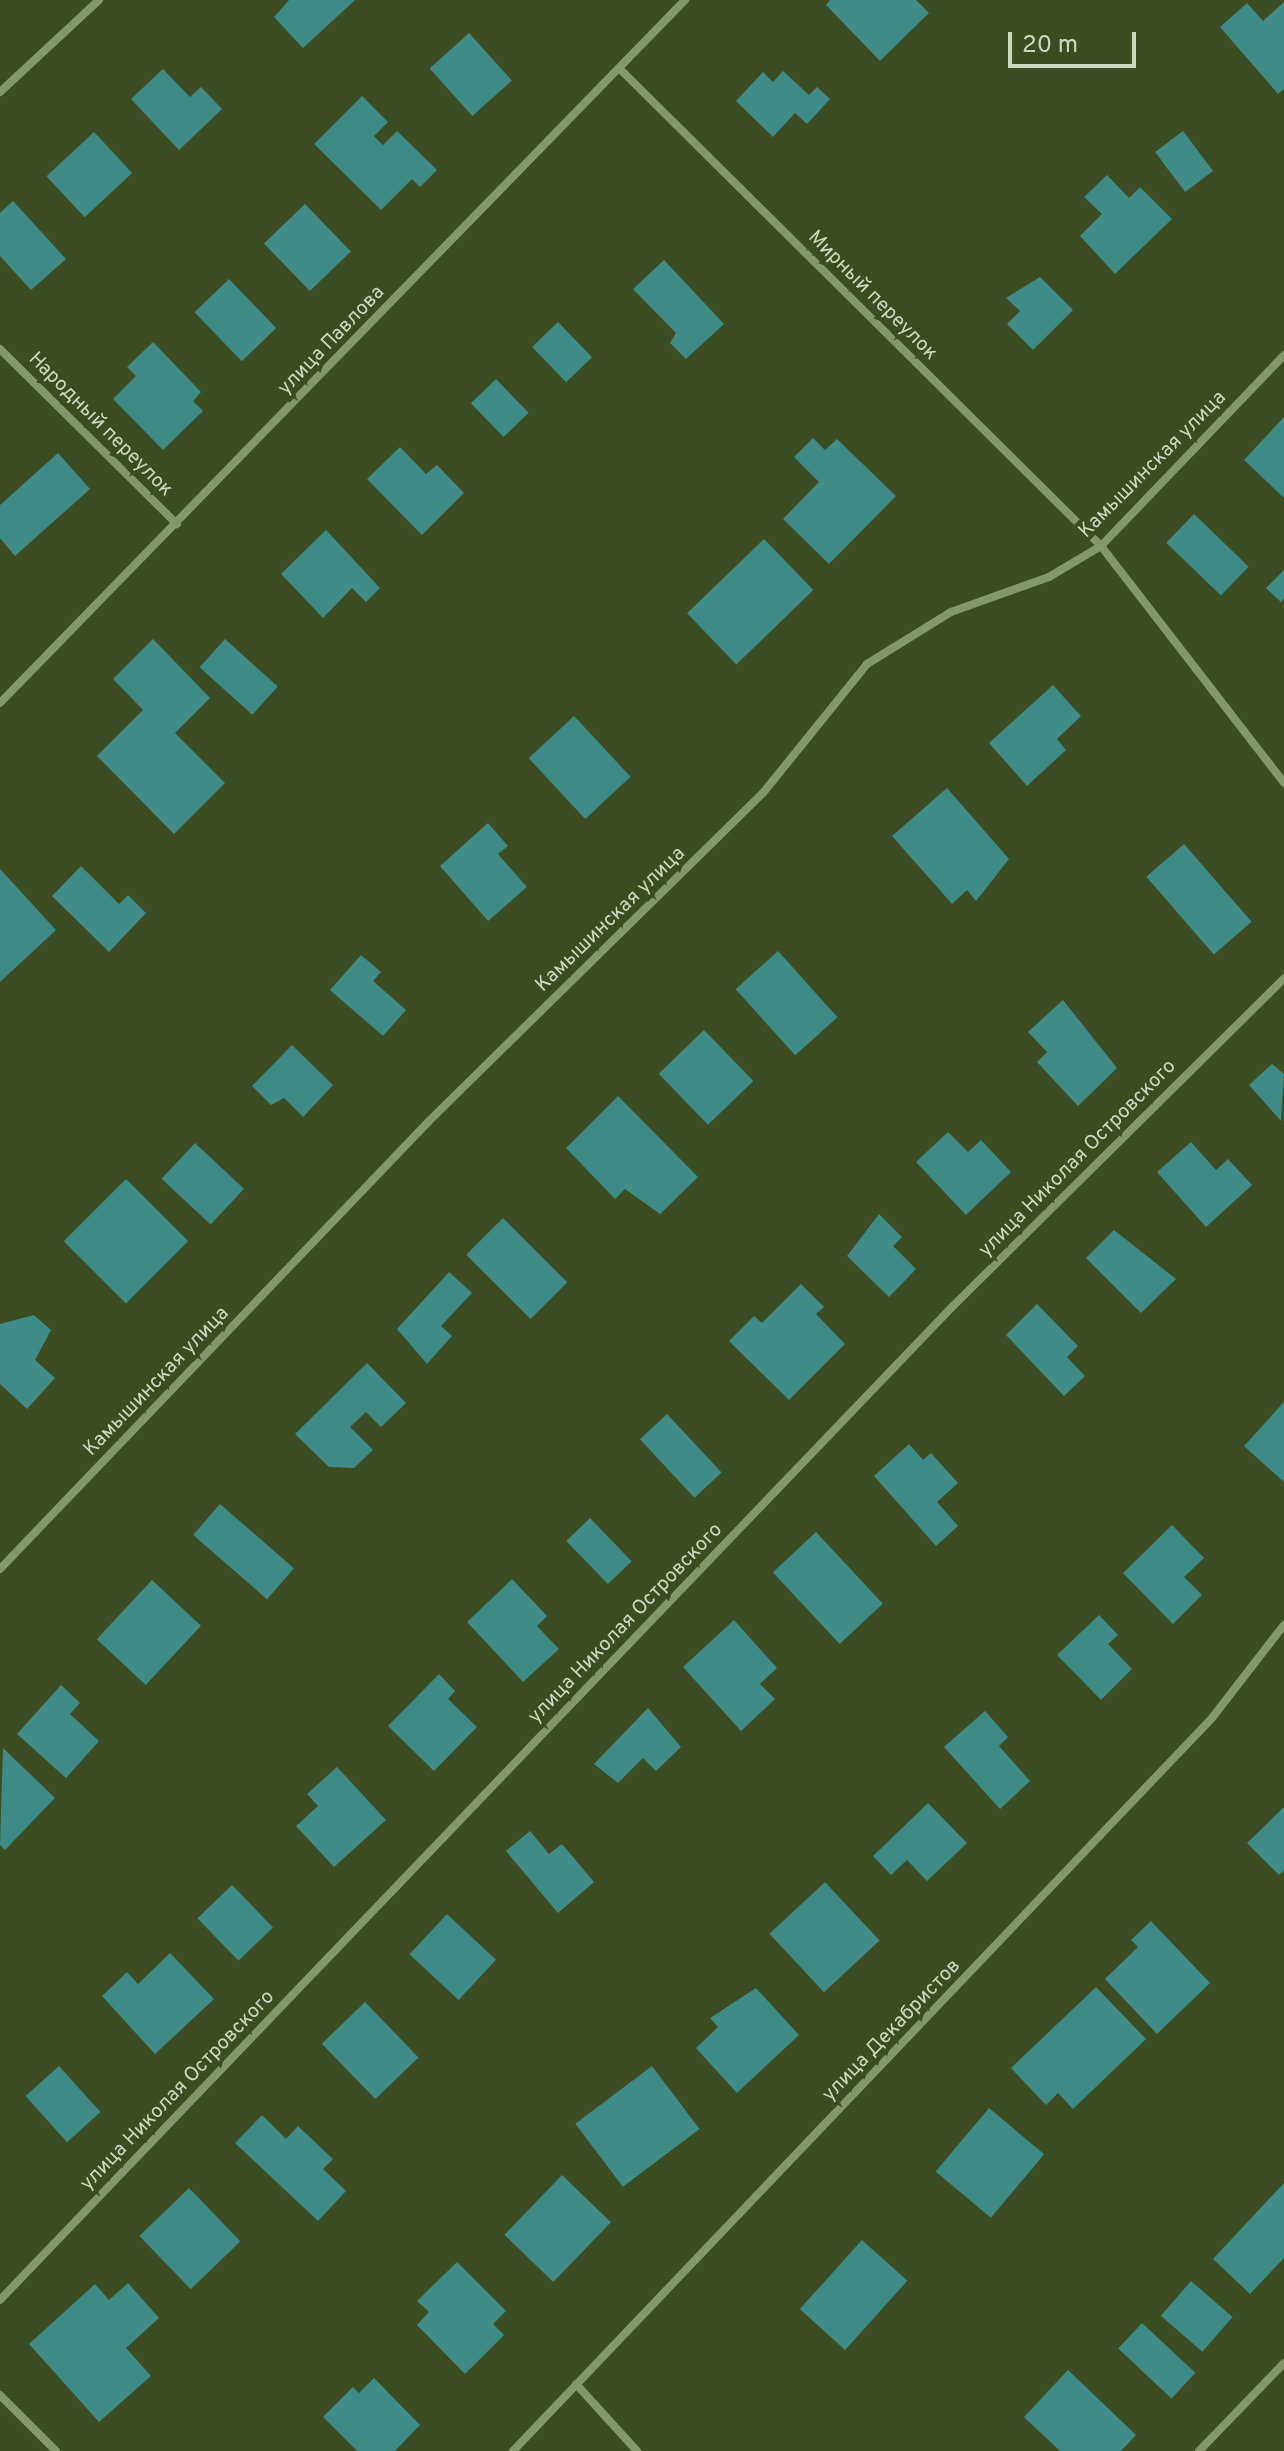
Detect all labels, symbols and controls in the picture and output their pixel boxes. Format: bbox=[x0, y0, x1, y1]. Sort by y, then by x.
scale bar bbox=[1012, 16, 1140, 66]
text: 20 m bbox=[1022, 31, 1078, 61]
street label: Мирный переулок bbox=[802, 226, 942, 366]
street label: улица Павлова bbox=[274, 281, 390, 401]
street label: Народный переулок bbox=[23, 348, 177, 502]
street label: Камышинская улица bbox=[1074, 386, 1232, 544]
street label: Камышинская улица bbox=[531, 842, 691, 998]
street label: улица Николая Островского bbox=[974, 1055, 1182, 1263]
street label: Камышинская улица bbox=[79, 1302, 235, 1462]
street label: улица Николая Островского bbox=[524, 1519, 728, 1729]
street label: улица Декабристов bbox=[818, 1955, 966, 2107]
street label: улица Николая Островского bbox=[76, 1986, 280, 2196]

